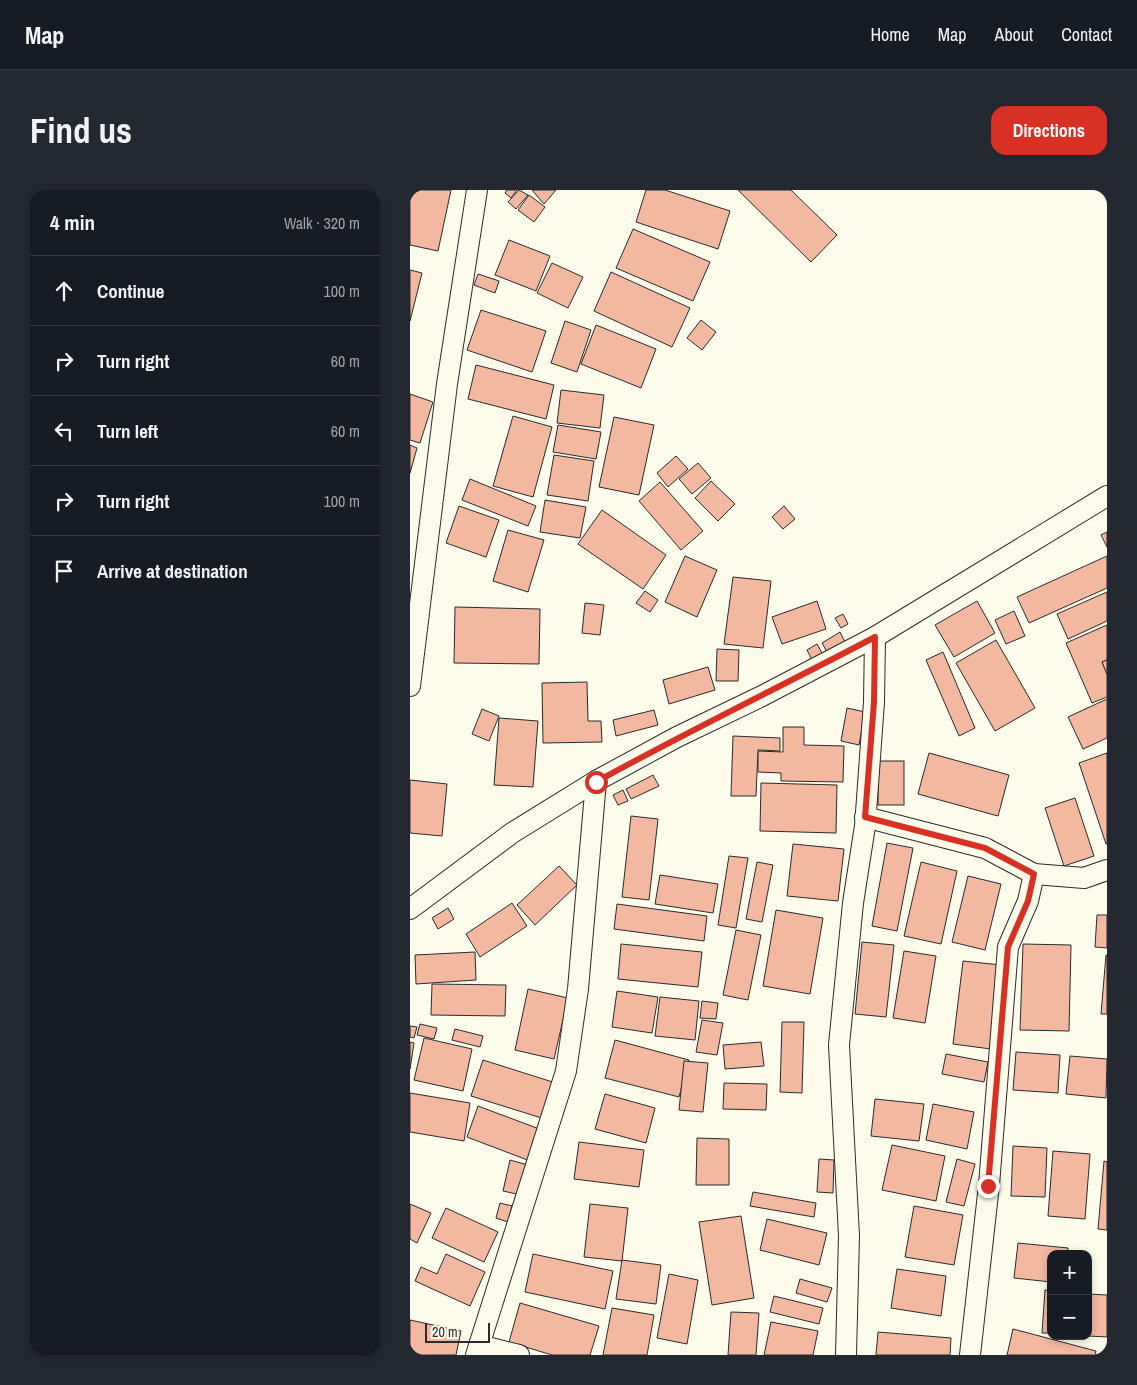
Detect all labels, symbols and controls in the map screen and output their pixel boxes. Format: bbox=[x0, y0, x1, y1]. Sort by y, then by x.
text: Map bbox=[25, 19, 64, 51]
text: Home bbox=[870, 22, 910, 47]
text: Map bbox=[938, 22, 967, 47]
text: About bbox=[995, 22, 1033, 47]
text: Contact bbox=[1061, 22, 1112, 47]
button: Directions bbox=[991, 106, 1107, 155]
text: Find us bbox=[30, 107, 132, 154]
text: 4 min bbox=[50, 208, 95, 237]
text: Walk · 320 m bbox=[284, 212, 360, 234]
icon: ahead bbox=[50, 277, 78, 305]
text: Continue bbox=[97, 278, 165, 304]
text: 100 m bbox=[324, 280, 360, 302]
icon: right bbox=[50, 347, 78, 375]
text: Turn right bbox=[97, 348, 169, 374]
text: 60 m bbox=[331, 350, 360, 372]
icon: left bbox=[50, 417, 78, 445]
text: Turn left bbox=[97, 418, 158, 444]
text: 60 m bbox=[331, 420, 360, 442]
icon: right bbox=[50, 487, 78, 515]
text: Turn right bbox=[97, 488, 169, 514]
text: 100 m bbox=[324, 490, 360, 512]
icon: arrive bbox=[50, 557, 78, 585]
text: Arrive at destination bbox=[97, 558, 248, 584]
route start bbox=[585, 771, 608, 794]
route end bbox=[977, 1175, 1000, 1198]
map controls bbox=[1047, 1250, 1092, 1340]
button: + bbox=[1047, 1250, 1092, 1295]
button: − bbox=[1047, 1295, 1092, 1340]
scale bar bbox=[425, 1320, 490, 1343]
text: 20 m bbox=[432, 1323, 458, 1341]

